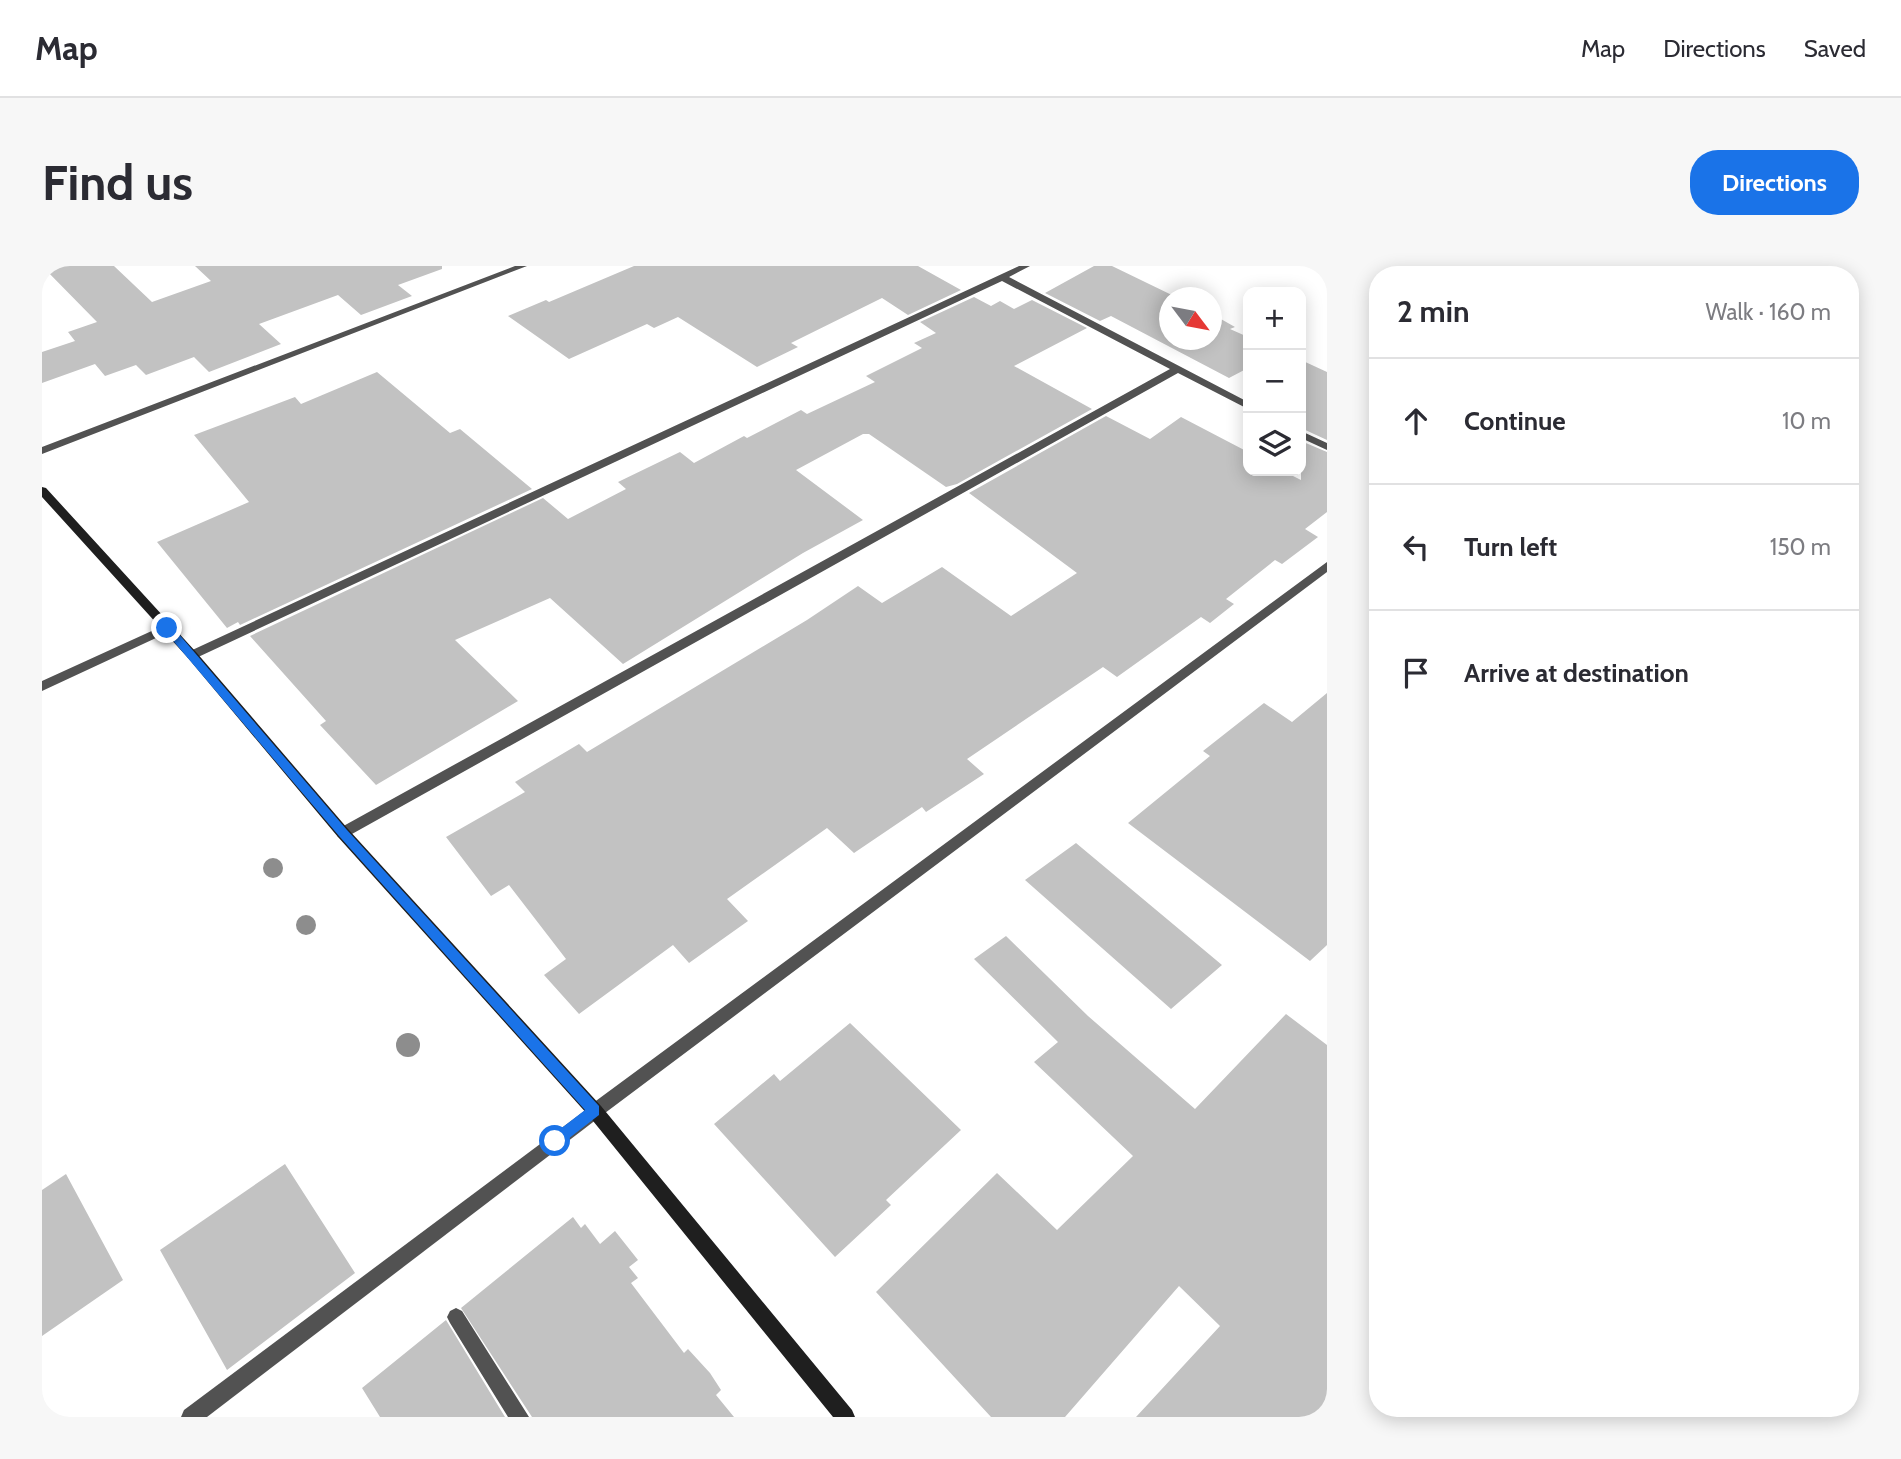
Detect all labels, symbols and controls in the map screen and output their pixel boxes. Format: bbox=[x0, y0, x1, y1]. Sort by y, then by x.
text: Map bbox=[35, 28, 98, 68]
text: Map bbox=[1581, 34, 1625, 63]
text: Directions bbox=[1663, 34, 1766, 63]
text: Saved bbox=[1804, 34, 1866, 63]
button: Directions bbox=[1690, 150, 1859, 215]
text: Find us bbox=[42, 153, 193, 212]
north arrow bbox=[1159, 287, 1222, 350]
map controls bbox=[1243, 287, 1306, 476]
button: + bbox=[1243, 287, 1306, 350]
text: 2 min bbox=[1397, 293, 1469, 330]
text: Walk · 160 m bbox=[1706, 298, 1831, 326]
button: − bbox=[1243, 350, 1306, 413]
icon: ahead bbox=[1397, 402, 1435, 440]
text: Continue bbox=[1464, 405, 1566, 437]
text: 10 m bbox=[1782, 407, 1831, 435]
button: layers bbox=[1243, 413, 1306, 476]
icon: left bbox=[1397, 528, 1435, 566]
text: Turn left bbox=[1464, 531, 1557, 563]
text: 150 m bbox=[1770, 533, 1831, 561]
route end bbox=[151, 612, 182, 643]
icon: arrive bbox=[1397, 654, 1435, 692]
text: Arrive at destination bbox=[1464, 657, 1689, 689]
route start bbox=[539, 1125, 570, 1156]

